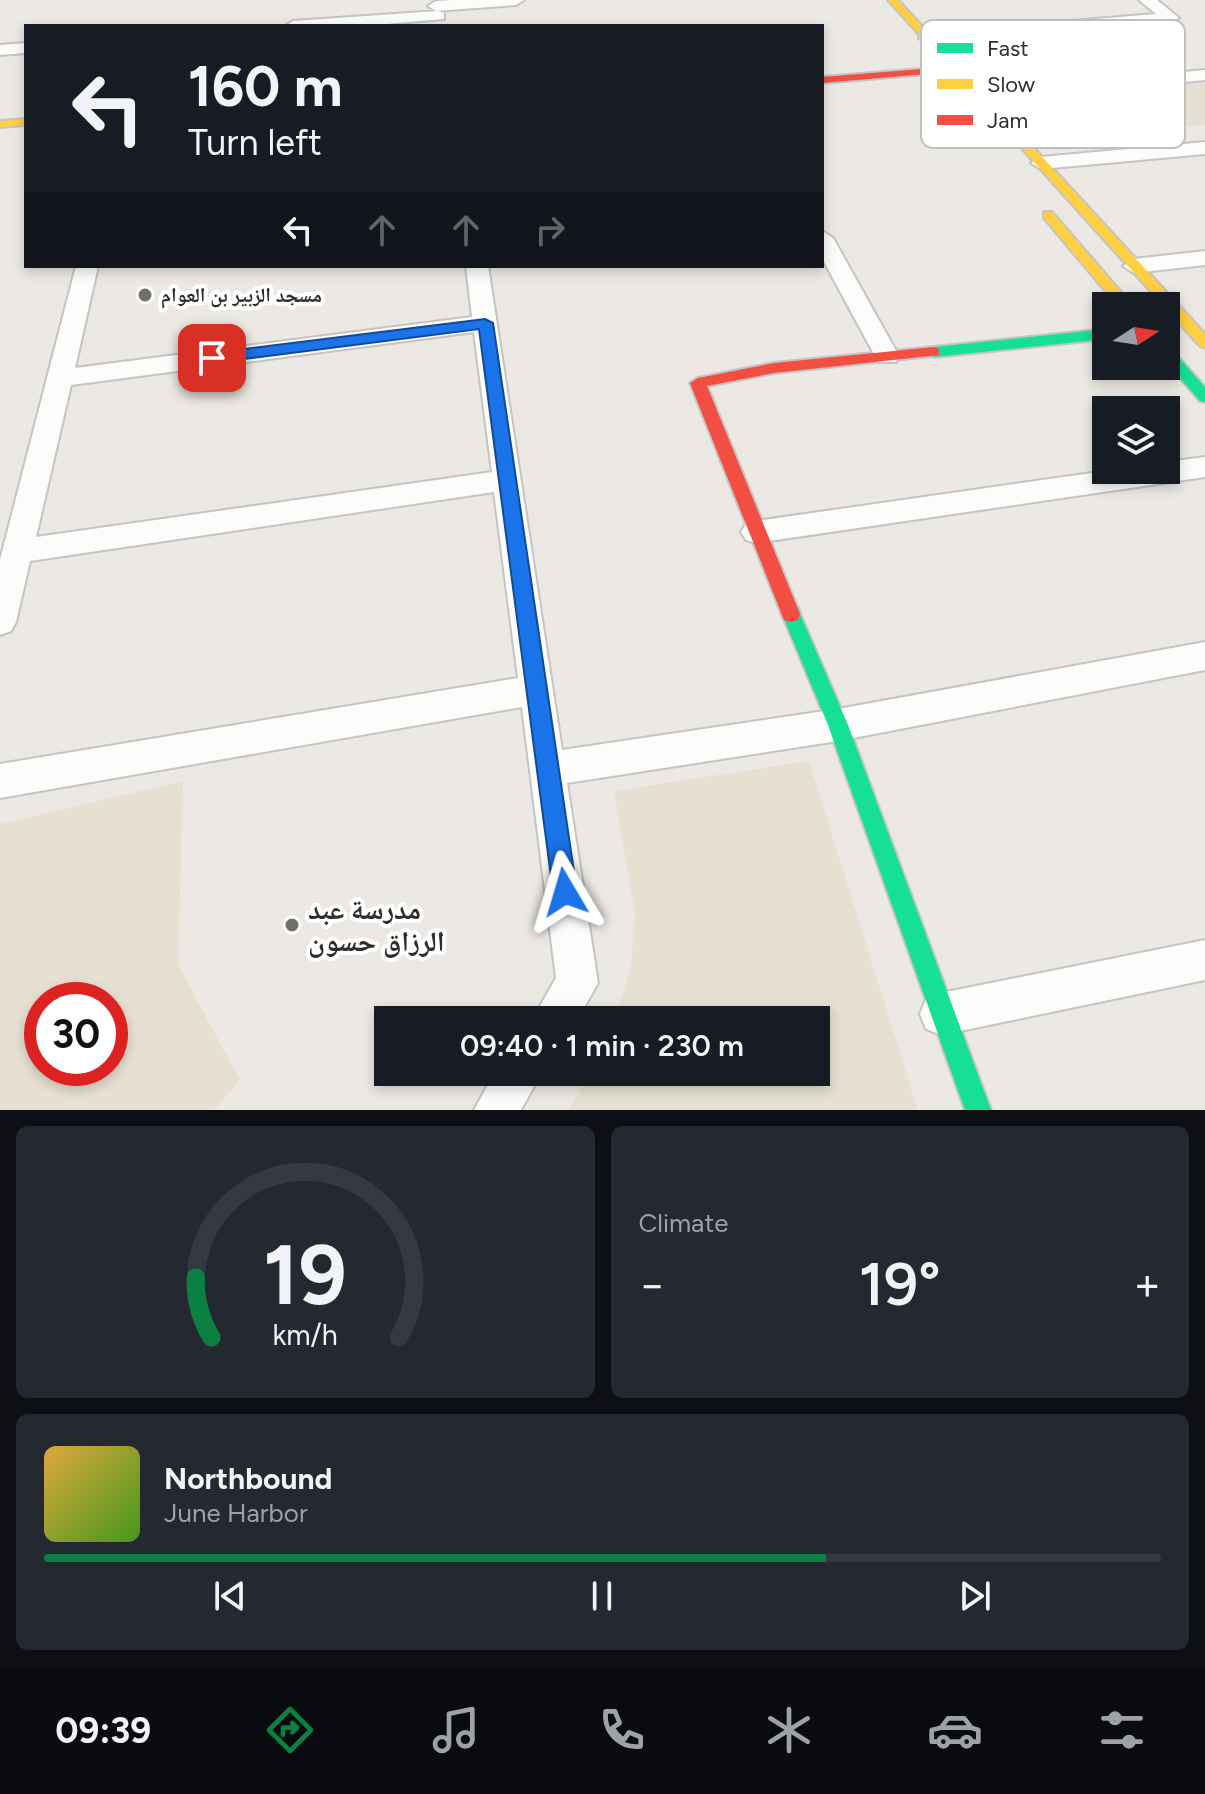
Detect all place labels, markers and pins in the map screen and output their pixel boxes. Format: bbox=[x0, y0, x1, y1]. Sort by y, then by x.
place label: مسجد الزبير بن العوام bbox=[161, 283, 322, 309]
marker: مسجد الزبير بن العوام bbox=[136, 286, 154, 304]
pin bbox=[178, 324, 246, 392]
place label: مدرسة عبد الرزاق حسون bbox=[308, 892, 445, 958]
marker: مدرسة عبد الرزاق حسون bbox=[283, 916, 301, 934]

